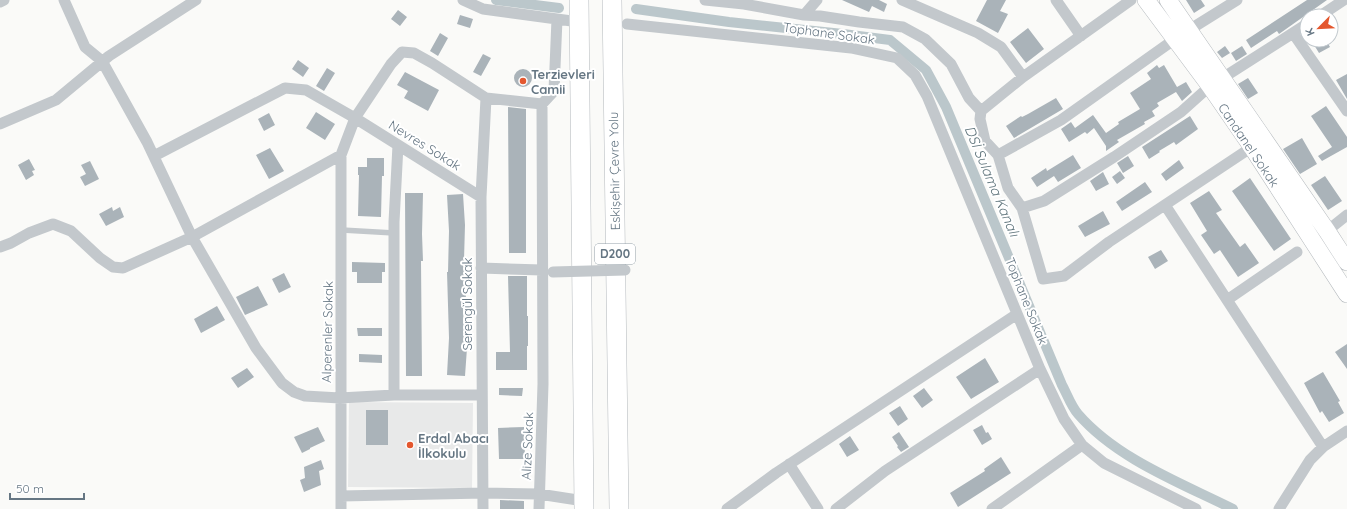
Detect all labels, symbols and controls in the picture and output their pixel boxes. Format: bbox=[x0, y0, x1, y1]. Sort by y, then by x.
north arrow bbox=[1299, 8, 1339, 48]
street label: Tophane Sokak bbox=[782, 19, 876, 47]
text: K bbox=[1302, 26, 1318, 38]
place label: Terzievleri Camii bbox=[531, 66, 595, 97]
marker: Terzievleri Camii bbox=[518, 76, 528, 86]
street label: Candanel Sokak bbox=[1215, 100, 1283, 190]
street label: Eskişehir Çevre Yolu bbox=[605, 112, 623, 230]
street label: Nevres Sokak bbox=[386, 116, 464, 174]
water label: DSİ Sulama Kanalı bbox=[961, 123, 1024, 240]
road number: D200 bbox=[595, 244, 635, 264]
street label: Tophane Sokak bbox=[1002, 255, 1052, 347]
street label: Serengül Sokak bbox=[459, 257, 475, 351]
street label: Alperenler Sokak bbox=[318, 281, 336, 383]
street label: Alize Sokak bbox=[518, 412, 536, 480]
place label: Erdal Abacı İlkokulu bbox=[418, 430, 489, 461]
marker: Erdal Abacı İlkokulu bbox=[405, 440, 415, 450]
scale bar bbox=[10, 475, 84, 501]
text: 50 m bbox=[16, 481, 44, 496]

